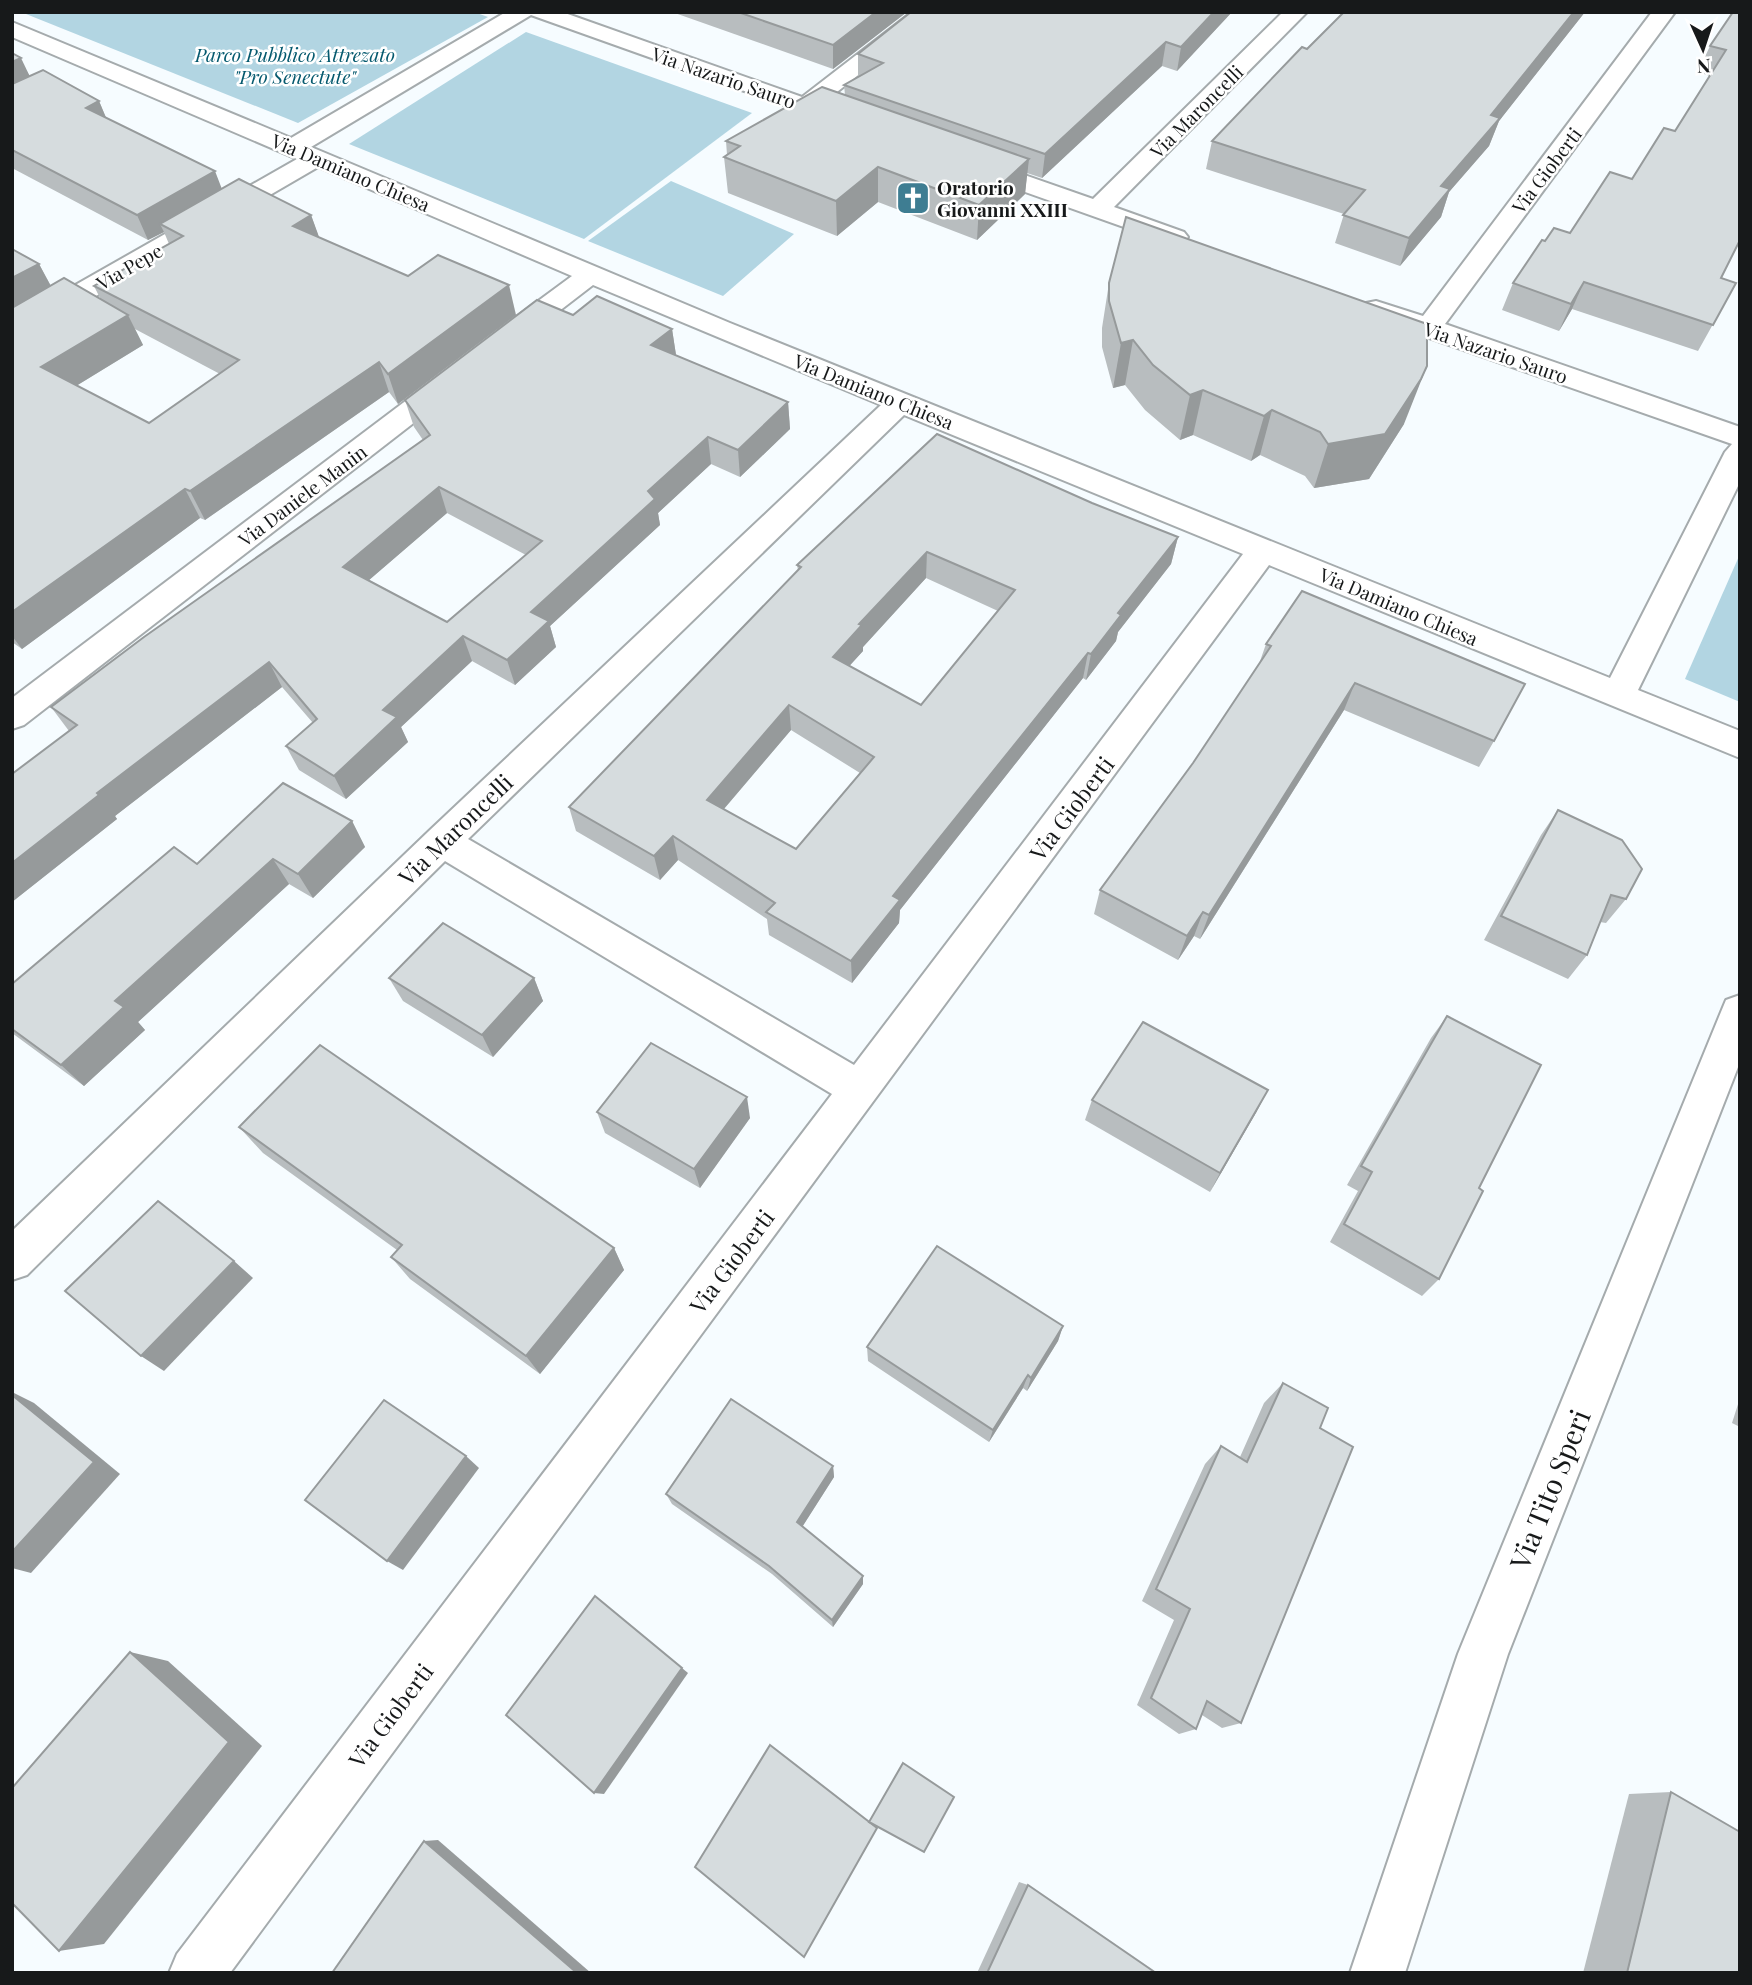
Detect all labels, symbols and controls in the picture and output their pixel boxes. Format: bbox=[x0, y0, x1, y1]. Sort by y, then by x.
north arrow bbox=[1668, 14, 1738, 84]
street label: Via Nazario Sauro bbox=[648, 40, 799, 114]
park label: Parco Pubblico Attrezato "Pro Senectute" bbox=[194, 41, 395, 89]
text: N bbox=[1696, 54, 1711, 80]
street label: Via Maroncelli bbox=[1143, 58, 1249, 164]
street label: Via Gioberti bbox=[1505, 121, 1587, 219]
street label: Via Damiano Chiesa bbox=[267, 126, 435, 217]
place label: Oratorio Giovanni XXIII bbox=[937, 174, 1068, 222]
church icon: Oratorio Giovanni XXIII bbox=[894, 179, 932, 217]
street label: Via Pepe bbox=[90, 237, 167, 296]
street label: Via Nazario Sauro bbox=[1420, 315, 1571, 389]
street label: Via Damiano Chiesa bbox=[789, 347, 958, 435]
street label: Via Daniele Manin bbox=[232, 438, 372, 552]
street label: Via Damiano Chiesa bbox=[1315, 560, 1483, 651]
street label: Via Gioberti bbox=[1021, 749, 1120, 867]
street label: Via Maroncelli bbox=[390, 766, 519, 892]
street label: Via Gioberti bbox=[681, 1202, 780, 1320]
street label: Via Tito Speri bbox=[1500, 1404, 1598, 1575]
street label: Via Gioberti bbox=[340, 1656, 439, 1774]

